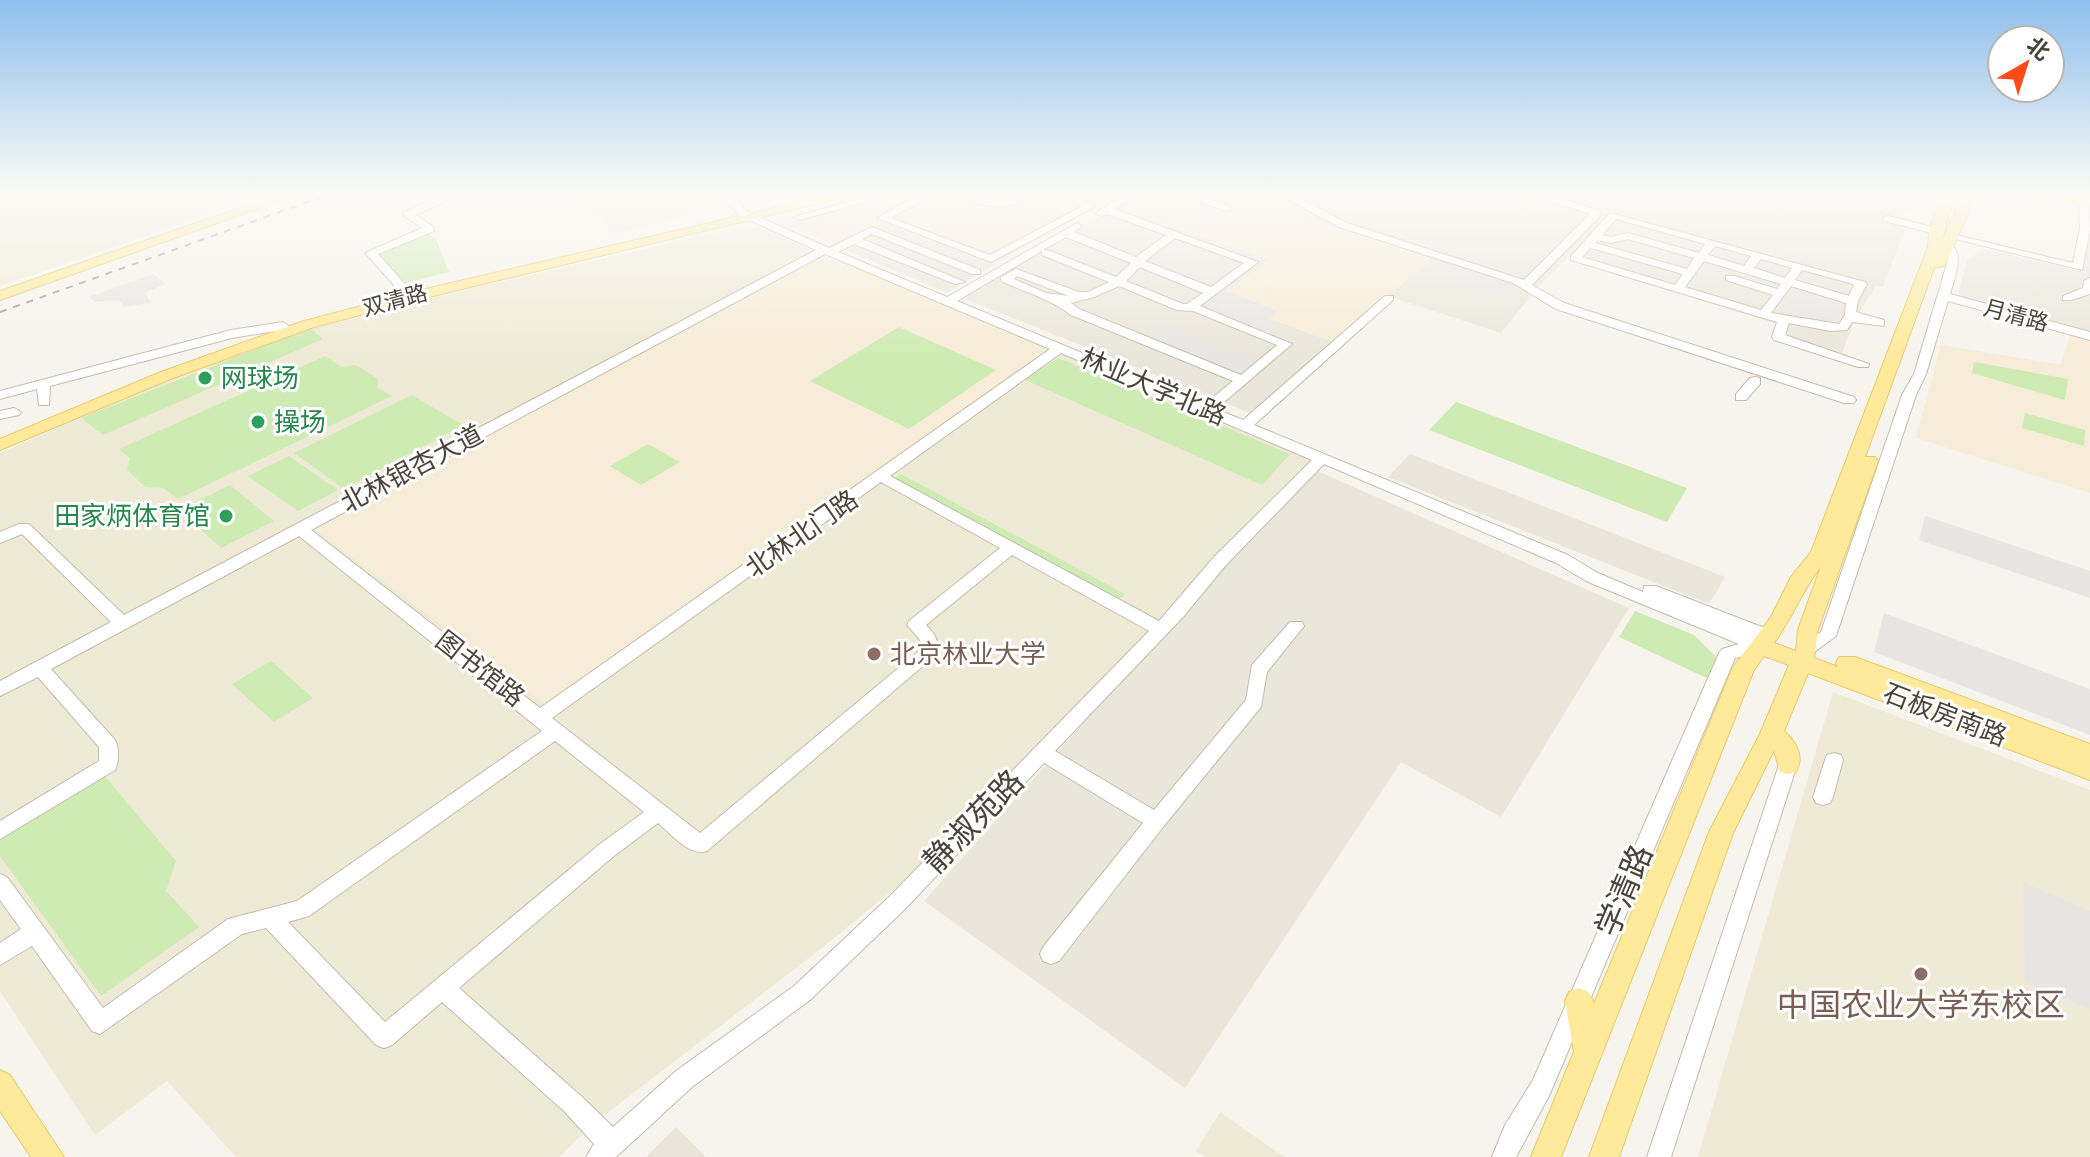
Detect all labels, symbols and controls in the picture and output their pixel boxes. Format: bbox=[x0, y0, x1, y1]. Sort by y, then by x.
north arrow bbox=[1986, 24, 2066, 104]
text: 北 bbox=[2021, 32, 2055, 66]
street label: 双清路 bbox=[360, 280, 430, 322]
street label: 月清路 bbox=[1981, 295, 2051, 337]
street label: 林业大学北路 bbox=[1075, 342, 1231, 432]
place label: 网球场 bbox=[221, 363, 299, 394]
marker: 网球场 bbox=[196, 369, 214, 387]
place label: 操场 bbox=[274, 407, 326, 438]
marker: 操场 bbox=[249, 413, 267, 431]
street label: 北林银杏大道 bbox=[336, 419, 488, 519]
street label: 北林北门路 bbox=[740, 484, 864, 584]
place label: 田家炳体育馆 bbox=[54, 501, 210, 532]
marker: 田家炳体育馆 bbox=[217, 507, 235, 525]
street label: 图书馆路 bbox=[429, 625, 531, 713]
place label: 北京林业大学 bbox=[890, 639, 1046, 670]
marker: 北京林业大学 bbox=[865, 645, 883, 663]
street label: 石板房南路 bbox=[1879, 677, 2011, 753]
street label: 静淑苑路 bbox=[916, 763, 1032, 881]
street label: 学清路 bbox=[1589, 839, 1661, 943]
marker: 中国农业大学东校区 bbox=[1912, 965, 1930, 983]
place label: 中国农业大学东校区 bbox=[1777, 987, 2065, 1025]

